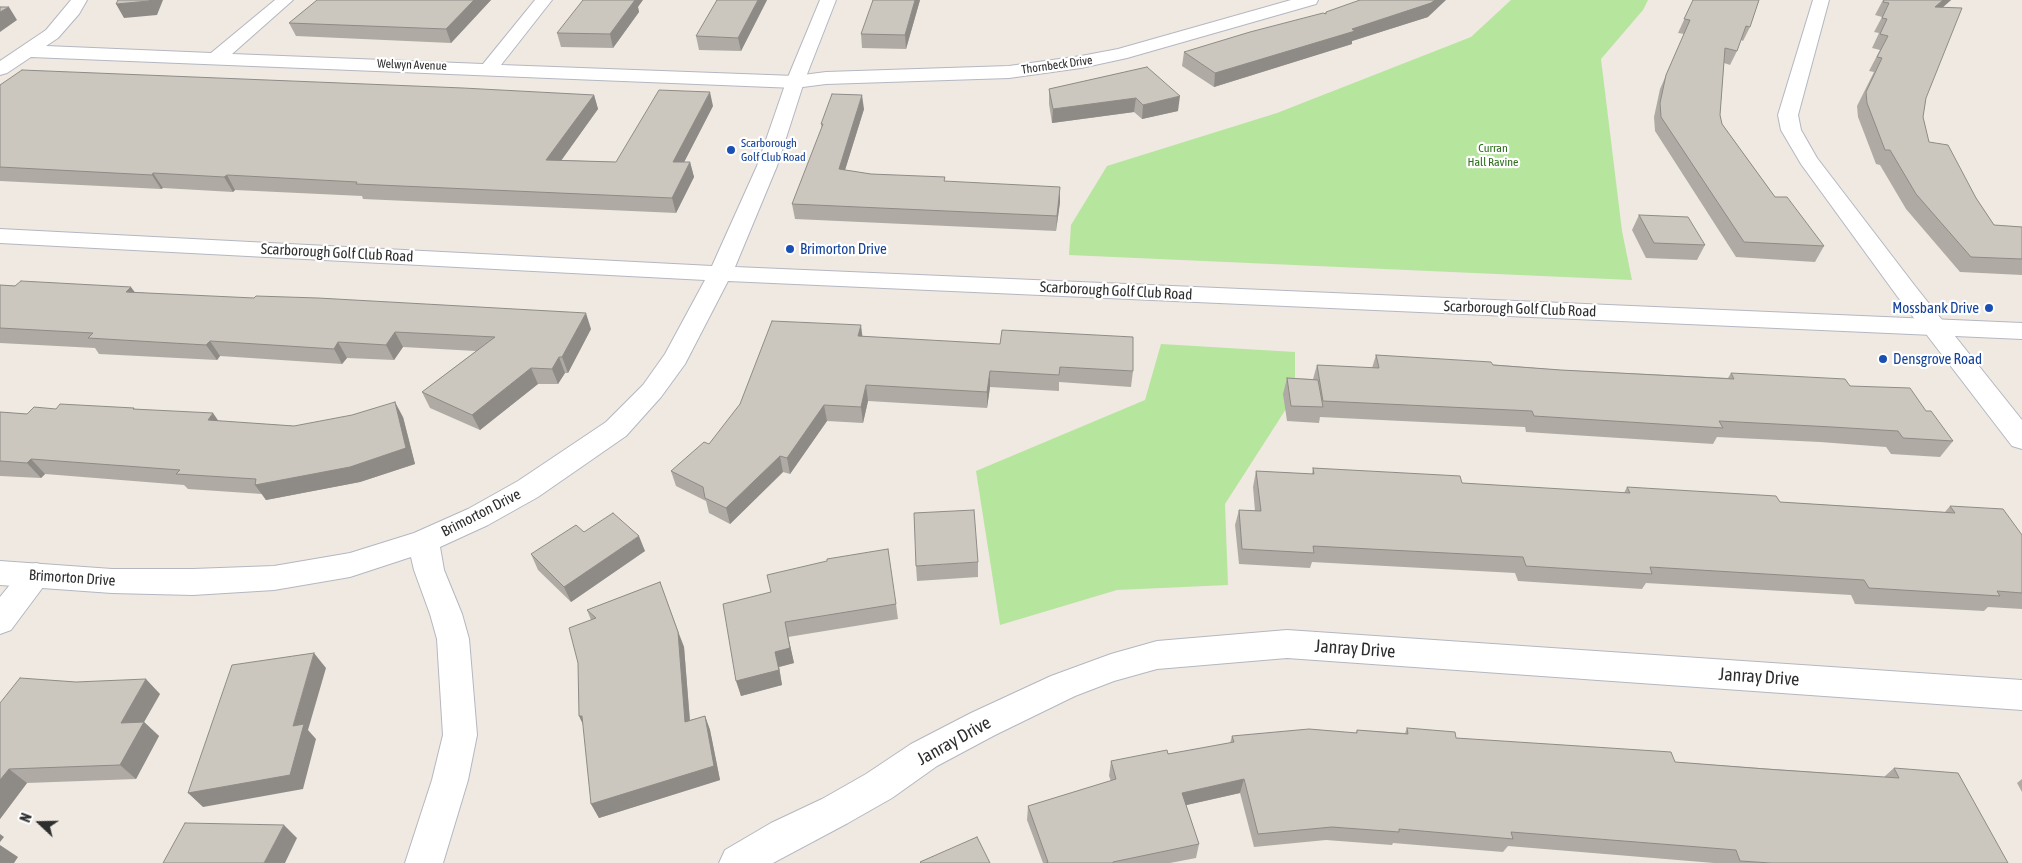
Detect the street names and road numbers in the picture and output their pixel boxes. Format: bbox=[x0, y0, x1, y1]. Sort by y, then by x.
street label: Thornbeck Drive bbox=[1021, 53, 1093, 77]
street label: Welwyn Avenue bbox=[377, 57, 447, 73]
street label: Scarborough Golf Club Road bbox=[260, 240, 414, 266]
street label: Scarborough Golf Club Road bbox=[1039, 278, 1193, 304]
street label: Scarborough Golf Club Road bbox=[1443, 297, 1597, 321]
street label: Brimorton Drive bbox=[438, 485, 524, 541]
street label: Brimorton Drive bbox=[28, 566, 116, 590]
street label: Janray Drive bbox=[1314, 635, 1396, 663]
street label: Janray Drive bbox=[1718, 663, 1800, 691]
street label: Janray Drive bbox=[913, 712, 995, 770]

